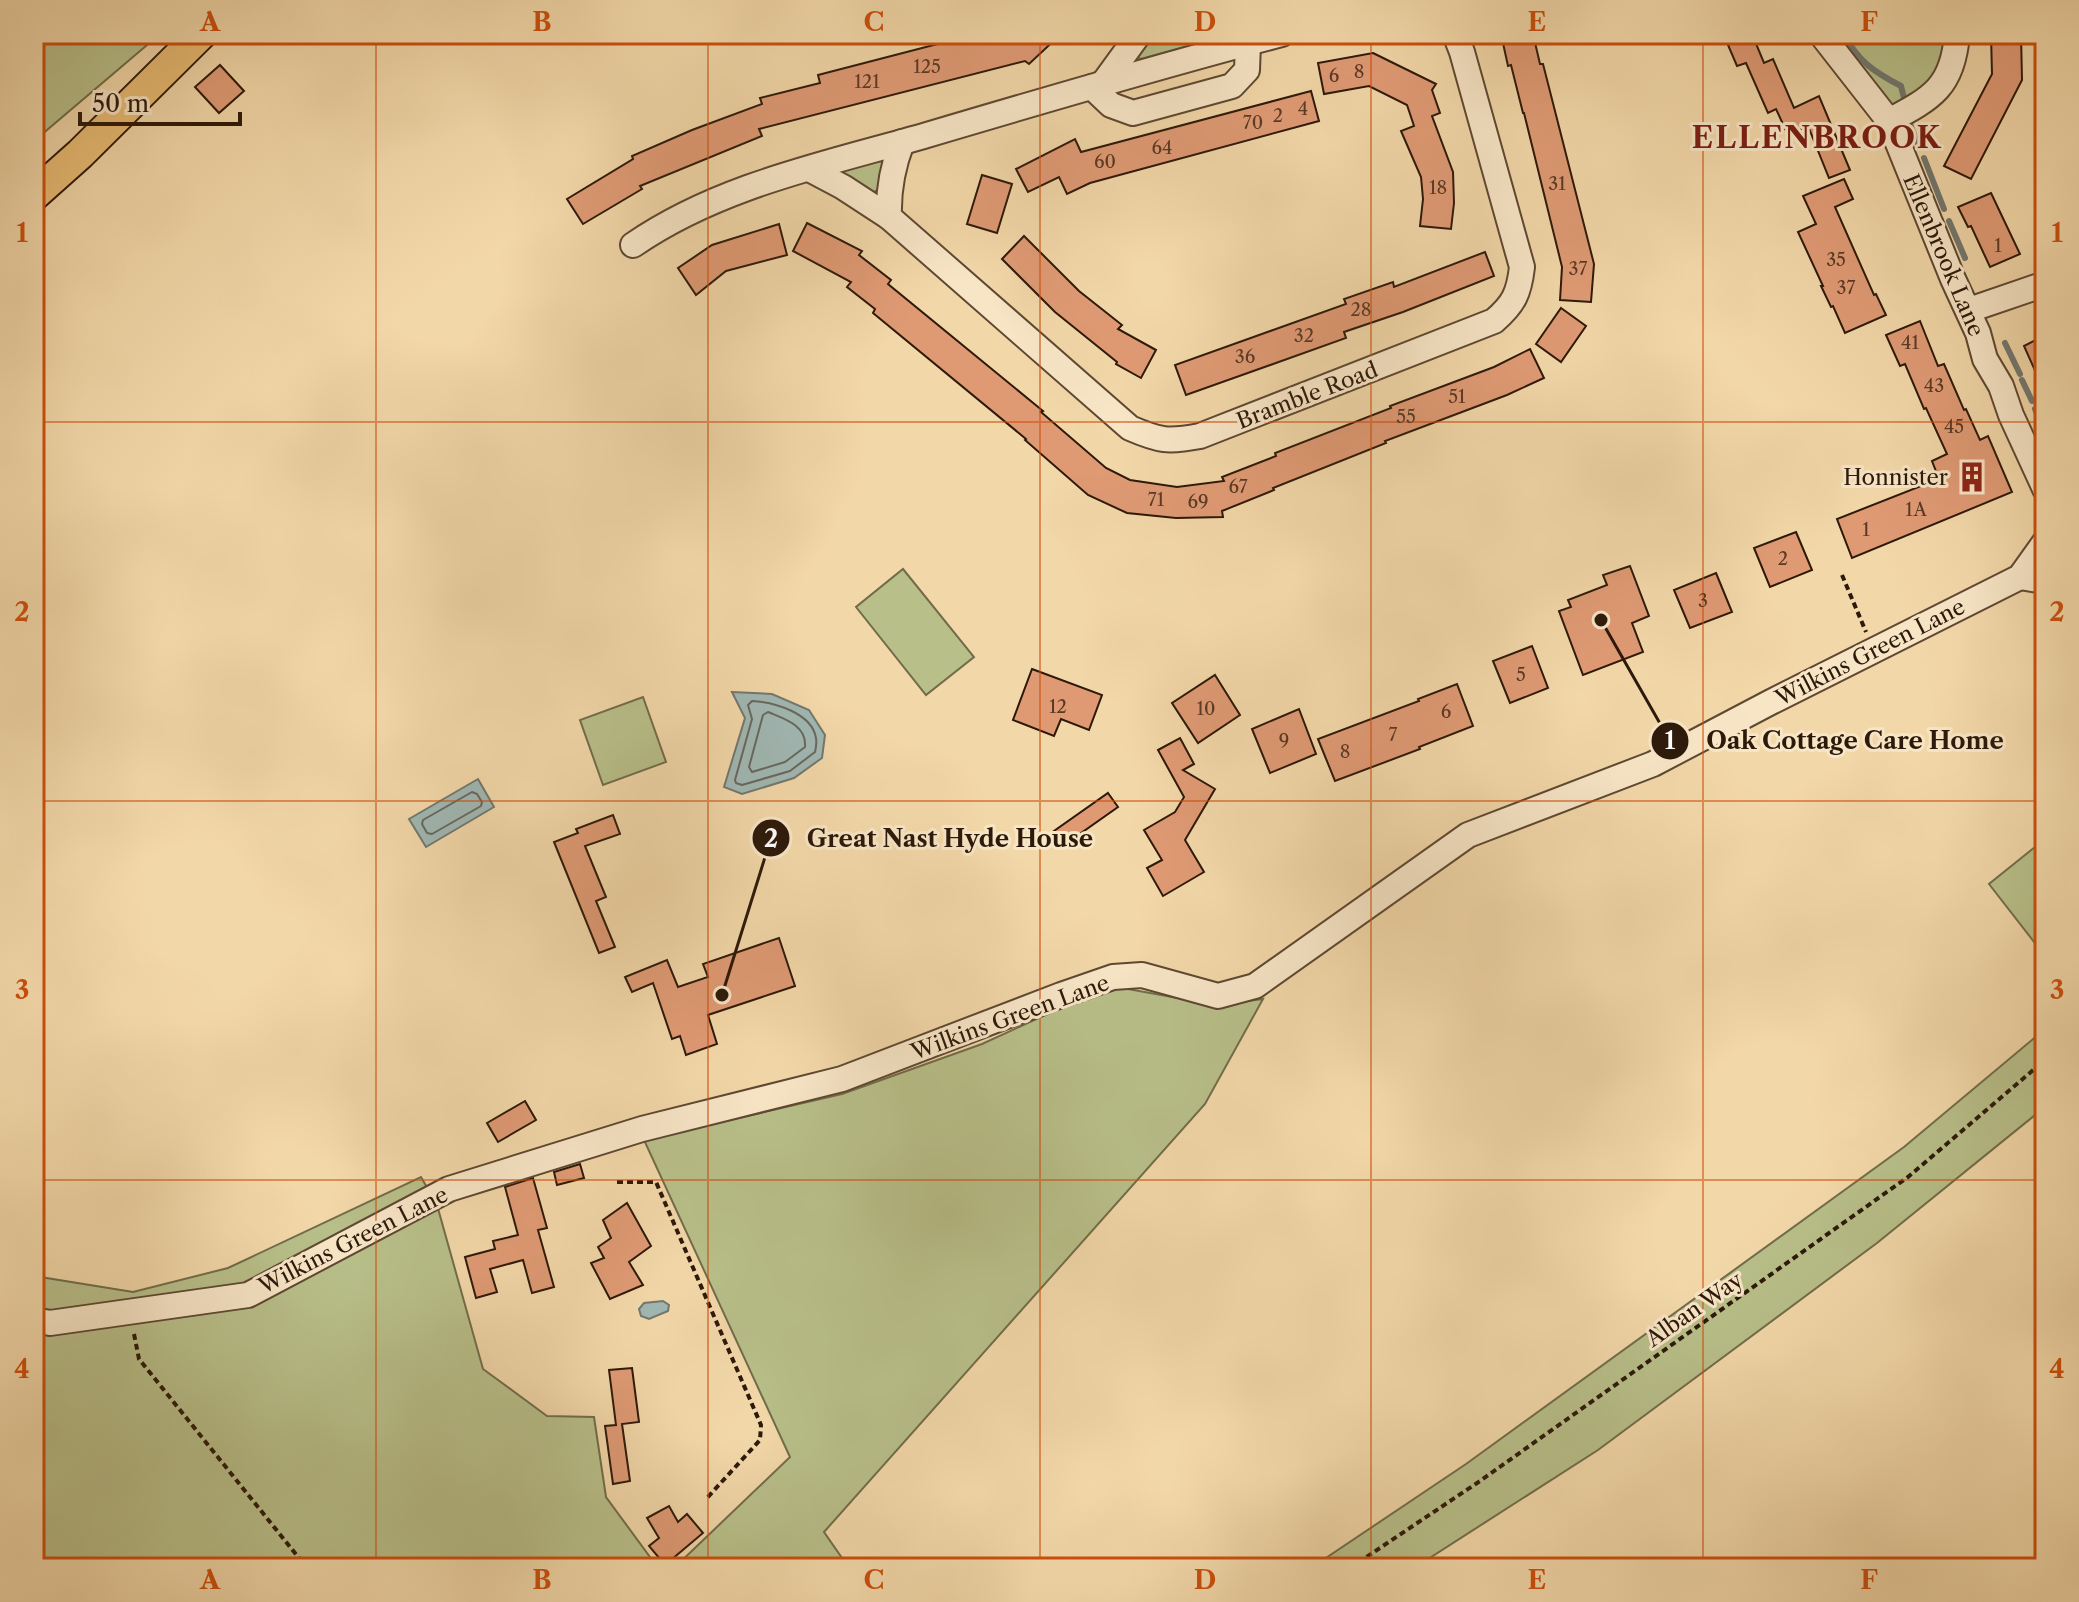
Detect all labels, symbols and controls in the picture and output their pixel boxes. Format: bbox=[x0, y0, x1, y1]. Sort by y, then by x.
text: A bbox=[199, 6, 221, 38]
text: B bbox=[532, 6, 552, 38]
text: C bbox=[864, 6, 884, 38]
text: D bbox=[1194, 6, 1216, 38]
text: E bbox=[1528, 6, 1546, 38]
text: F bbox=[1860, 6, 1878, 38]
house number: 125 bbox=[913, 56, 941, 78]
house number: 8 bbox=[1354, 61, 1364, 83]
house number: 6 bbox=[1329, 65, 1339, 87]
house number: 121 bbox=[854, 71, 880, 93]
scale bar bbox=[80, 76, 240, 126]
text: 50 m bbox=[92, 89, 149, 118]
house number: 4 bbox=[1298, 98, 1308, 120]
house number: 2 bbox=[1273, 105, 1283, 127]
house number: 70 bbox=[1243, 112, 1263, 134]
district label: ELLENBROOK bbox=[1691, 119, 1943, 156]
house number: 64 bbox=[1152, 137, 1172, 159]
house number: 60 bbox=[1094, 151, 1116, 173]
street label: Ellenbrook Lane bbox=[1897, 170, 1990, 340]
house number: 31 bbox=[1548, 173, 1566, 195]
house number: 18 bbox=[1429, 177, 1447, 199]
text: 1 bbox=[16, 217, 28, 249]
text: 1 bbox=[2051, 217, 2063, 249]
house number: 1 bbox=[1994, 235, 2002, 257]
house number: 35 bbox=[1826, 249, 1846, 271]
house number: 37 bbox=[1569, 258, 1588, 280]
house number: 37 bbox=[1837, 277, 1856, 299]
house number: 28 bbox=[1350, 299, 1372, 321]
house number: 32 bbox=[1294, 325, 1314, 347]
house number: 41 bbox=[1901, 332, 1919, 354]
house number: 36 bbox=[1235, 346, 1255, 368]
street label: Bramble Road bbox=[1233, 356, 1382, 435]
house number: 43 bbox=[1924, 375, 1944, 397]
house number: 51 bbox=[1448, 386, 1466, 408]
house number: 55 bbox=[1396, 406, 1416, 428]
house number: 45 bbox=[1944, 416, 1964, 438]
building icon: Honnister bbox=[1955, 460, 1989, 494]
place label: Honnister bbox=[1843, 464, 1948, 491]
house number: 67 bbox=[1228, 476, 1248, 498]
house number: 71 bbox=[1148, 489, 1165, 511]
house number: 69 bbox=[1187, 491, 1209, 513]
house number: 1A bbox=[1905, 499, 1928, 521]
house number: 1 bbox=[1862, 519, 1870, 541]
house number: 2 bbox=[1778, 548, 1788, 570]
house number: 3 bbox=[1698, 590, 1708, 612]
street label: Wilkins Green Lane bbox=[1770, 593, 1969, 712]
text: 2 bbox=[14, 596, 30, 628]
text: 2 bbox=[2049, 596, 2065, 628]
house number: 5 bbox=[1516, 664, 1526, 686]
house number: 12 bbox=[1049, 696, 1067, 718]
house number: 10 bbox=[1197, 698, 1215, 720]
house number: 6 bbox=[1441, 701, 1451, 723]
callout: Oak Cottage Care Home bbox=[1650, 717, 2020, 765]
house number: 7 bbox=[1389, 724, 1398, 746]
text: 1 bbox=[1665, 726, 1676, 755]
text: Oak Cottage Care Home bbox=[1706, 726, 2004, 755]
house number: 9 bbox=[1279, 730, 1289, 752]
house number: 8 bbox=[1340, 741, 1350, 763]
callout: Great Nast Hyde House bbox=[751, 814, 1109, 862]
text: 2 bbox=[764, 824, 778, 853]
text: Great Nast Hyde House bbox=[807, 824, 1093, 853]
street label: Wilkins Green Lane bbox=[906, 969, 1113, 1066]
text: 3 bbox=[15, 974, 29, 1006]
text: 3 bbox=[2050, 974, 2064, 1006]
street label: Wilkins Green Lane bbox=[253, 1181, 452, 1300]
street label: Alban Way bbox=[1640, 1266, 1748, 1353]
text: 4 bbox=[14, 1353, 30, 1385]
text: 4 bbox=[2049, 1353, 2065, 1385]
text: A bbox=[199, 1564, 221, 1596]
text: B bbox=[532, 1564, 552, 1596]
text: C bbox=[864, 1564, 884, 1596]
text: D bbox=[1194, 1564, 1216, 1596]
text: E bbox=[1528, 1564, 1546, 1596]
text: F bbox=[1860, 1564, 1878, 1596]

